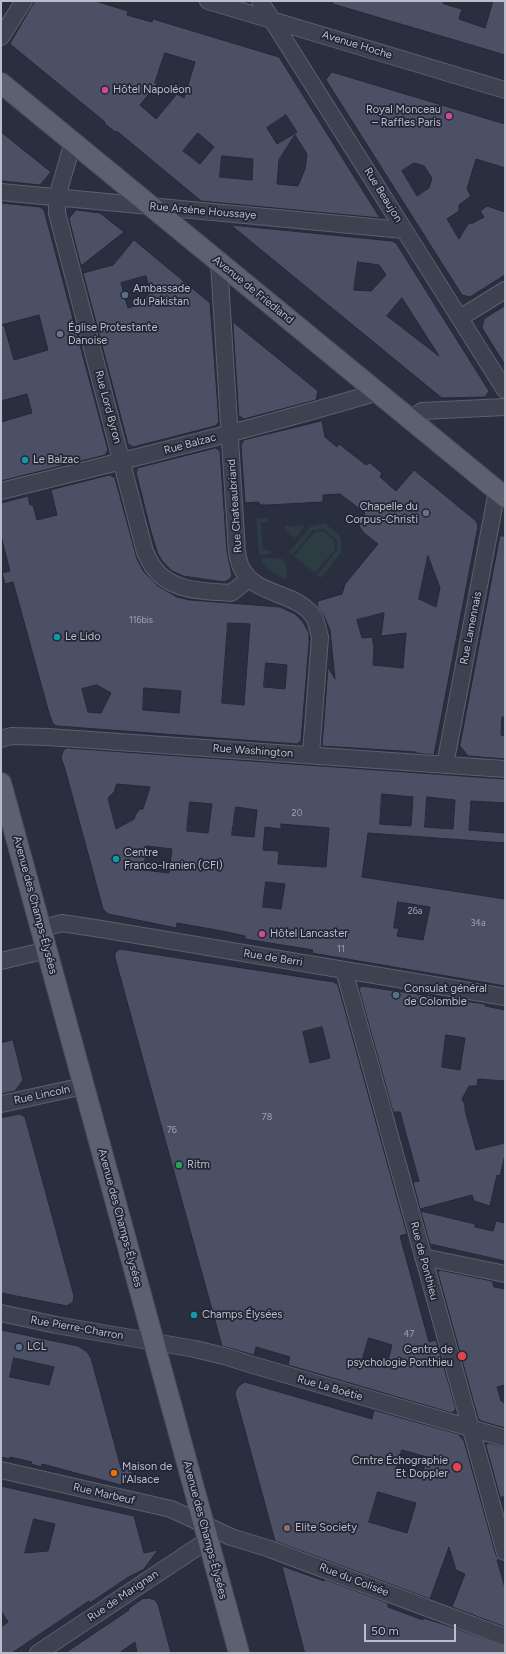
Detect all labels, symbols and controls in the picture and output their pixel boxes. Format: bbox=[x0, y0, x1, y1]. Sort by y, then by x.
street label: Avenue Hoche bbox=[320, 28, 394, 62]
place label: Hôtel Napoléon bbox=[113, 83, 191, 97]
marker: Hôtel Napoléon bbox=[100, 85, 110, 95]
place label: Royal Monceau – Raffles Paris bbox=[366, 103, 441, 129]
marker: Royal Monceau – Raffles Paris bbox=[444, 111, 454, 121]
street label: Rue Beaujon bbox=[361, 165, 405, 225]
street label: Rue Arsène Houssaye bbox=[149, 200, 257, 222]
street label: Avenue de Friedland bbox=[210, 253, 296, 327]
place label: Ambassade du Pakistan bbox=[133, 282, 190, 308]
marker: Ambassade du Pakistan bbox=[120, 290, 130, 300]
place label: Église Protestante Danoise bbox=[68, 321, 157, 347]
marker: Église Protestante Danoise bbox=[55, 329, 65, 339]
street label: Rue Lord Byron bbox=[92, 369, 124, 445]
street label: Rue Balzac bbox=[162, 431, 218, 457]
place label: Le Balzac bbox=[33, 453, 79, 467]
marker: Le Balzac bbox=[20, 455, 30, 465]
street label: Rue Chateaubriand bbox=[225, 459, 245, 553]
place label: Chapelle du Corpus-Christi bbox=[345, 500, 418, 526]
marker: Chapelle du Corpus-Christi bbox=[421, 508, 431, 518]
street label: Rue Lamennais bbox=[457, 590, 485, 666]
house number: 116bis bbox=[129, 615, 153, 625]
place label: Le Lido bbox=[65, 630, 101, 644]
marker: Le Lido bbox=[52, 632, 62, 642]
street label: Rue Washington bbox=[212, 742, 294, 760]
house number: 20 bbox=[292, 808, 302, 818]
street label: Avenue des Champs-Élysées bbox=[10, 834, 60, 976]
place label: Centre Franco-Iranien (CFI) bbox=[124, 846, 223, 872]
marker: Centre Franco-Iranien (CFI) bbox=[111, 854, 121, 864]
house number: 26a bbox=[408, 906, 422, 916]
house number: 34a bbox=[470, 918, 486, 928]
place label: Hôtel Lancaster bbox=[270, 927, 348, 941]
marker: Hôtel Lancaster bbox=[257, 929, 267, 939]
house number: 11 bbox=[337, 944, 345, 954]
street label: Rue de Berri bbox=[243, 947, 303, 969]
place label: Consulat général de Colombie bbox=[404, 982, 487, 1008]
marker: Consulat général de Colombie bbox=[391, 990, 401, 1000]
street label: Rue Lincoln bbox=[13, 1083, 71, 1107]
house number: 78 bbox=[262, 1112, 272, 1122]
house number: 76 bbox=[167, 1125, 177, 1135]
street label: Avenue des Champs-Élysées bbox=[95, 1147, 145, 1289]
place label: Ritm bbox=[187, 1158, 210, 1172]
marker: Ritm bbox=[174, 1160, 184, 1170]
street label: Rue de Ponthieu bbox=[407, 1220, 441, 1302]
place label: Champs Élysées bbox=[202, 1308, 282, 1322]
marker: Champs Élysées bbox=[189, 1310, 199, 1320]
street label: Rue Pierre-Charron bbox=[29, 1313, 125, 1343]
house number: 47 bbox=[404, 1329, 414, 1339]
place label: LCL bbox=[27, 1340, 46, 1354]
marker: LCL bbox=[14, 1342, 24, 1352]
place label: Centre de psychologie Ponthieu bbox=[347, 1343, 453, 1369]
marker: Centre de psychologie Ponthieu bbox=[456, 1350, 468, 1362]
street label: Rue La Boétie bbox=[296, 1372, 364, 1404]
place label: Crntre Échographie Et Doppler bbox=[352, 1454, 448, 1480]
street label: Avenue des Champs-Élysées bbox=[180, 1459, 230, 1601]
place label: Maison de l'Alsace bbox=[122, 1460, 172, 1486]
marker: Crntre Échographie Et Doppler bbox=[451, 1461, 463, 1473]
marker: Maison de l'Alsace bbox=[109, 1468, 119, 1478]
street label: Rue Marbeuf bbox=[72, 1480, 136, 1508]
place label: Elite Society bbox=[295, 1521, 357, 1535]
marker: Elite Society bbox=[282, 1523, 292, 1533]
street label: Rue du Colisée bbox=[317, 1561, 391, 1599]
street label: Rue de Marignan bbox=[85, 1567, 161, 1625]
scale bar bbox=[366, 1616, 458, 1642]
text: 50 m bbox=[371, 1624, 399, 1638]

